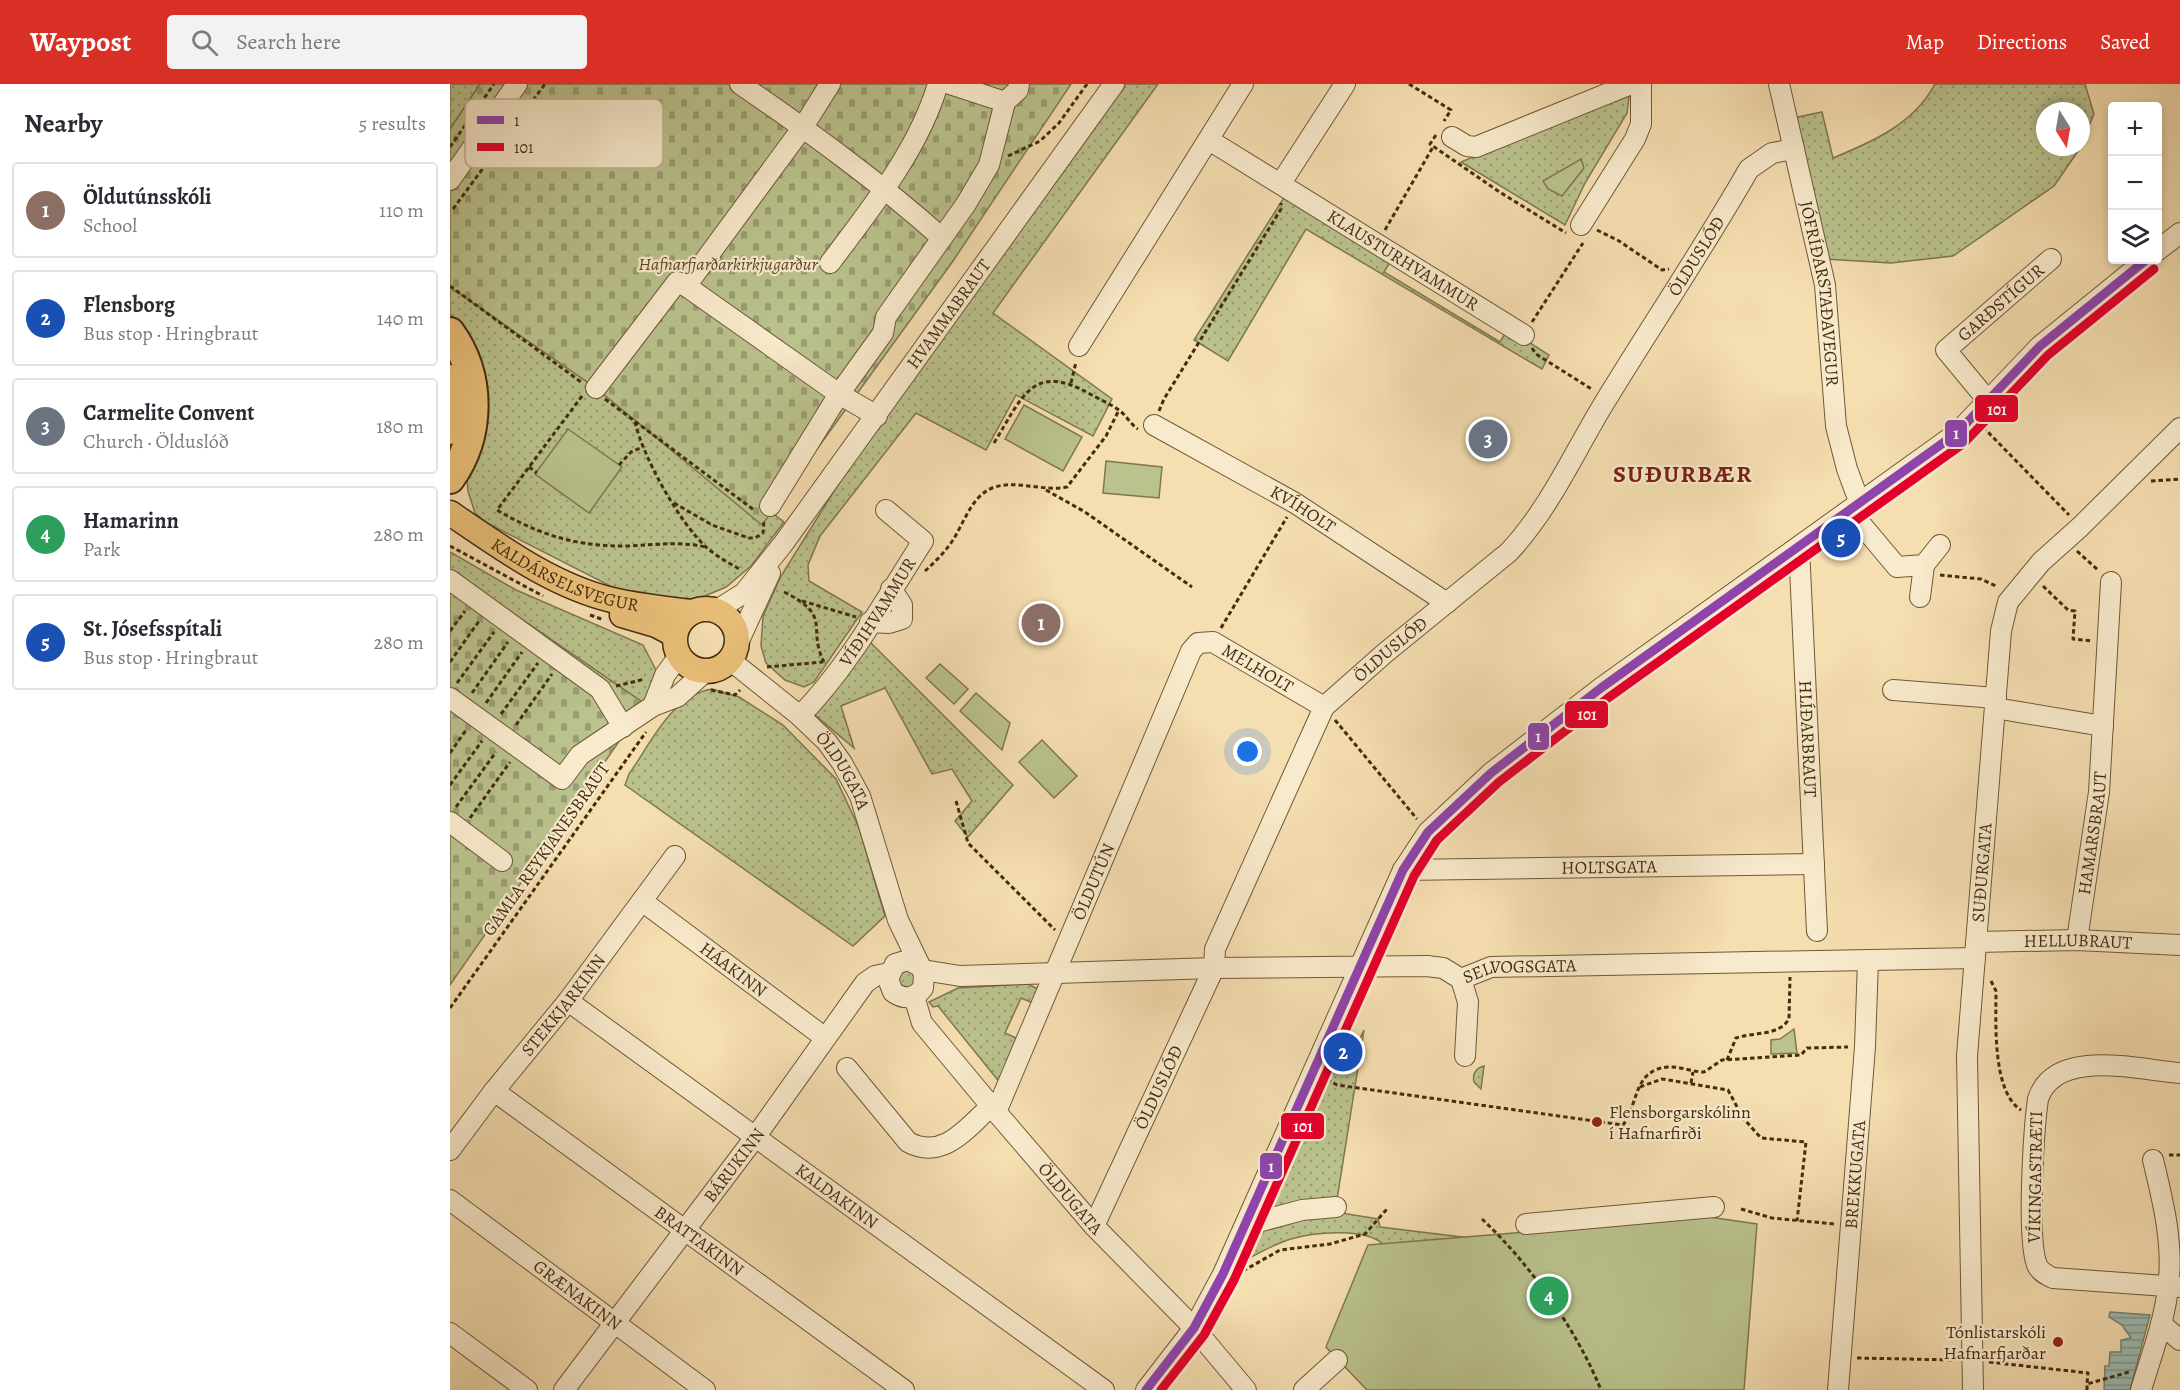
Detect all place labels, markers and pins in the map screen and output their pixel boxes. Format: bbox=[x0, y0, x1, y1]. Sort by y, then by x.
pin: 3 bbox=[1468, 416, 1508, 462]
pin: 5 bbox=[1822, 516, 1860, 560]
pin: 1 bbox=[1022, 600, 1060, 646]
pin: 2 bbox=[1324, 1030, 1362, 1074]
place label: Flensborgarskólinn í Hafnarfirði bbox=[1609, 1100, 1751, 1145]
marker: Flensborgarskólinn í Hafnarfirði bbox=[1590, 1115, 1604, 1129]
pin: 4 bbox=[1530, 1274, 1568, 1318]
place label: Tónlistarskóli Hafnarfjarðar bbox=[1944, 1320, 2046, 1365]
marker: Tónlistarskóli Hafnarfjarðar bbox=[2051, 1335, 2065, 1349]

